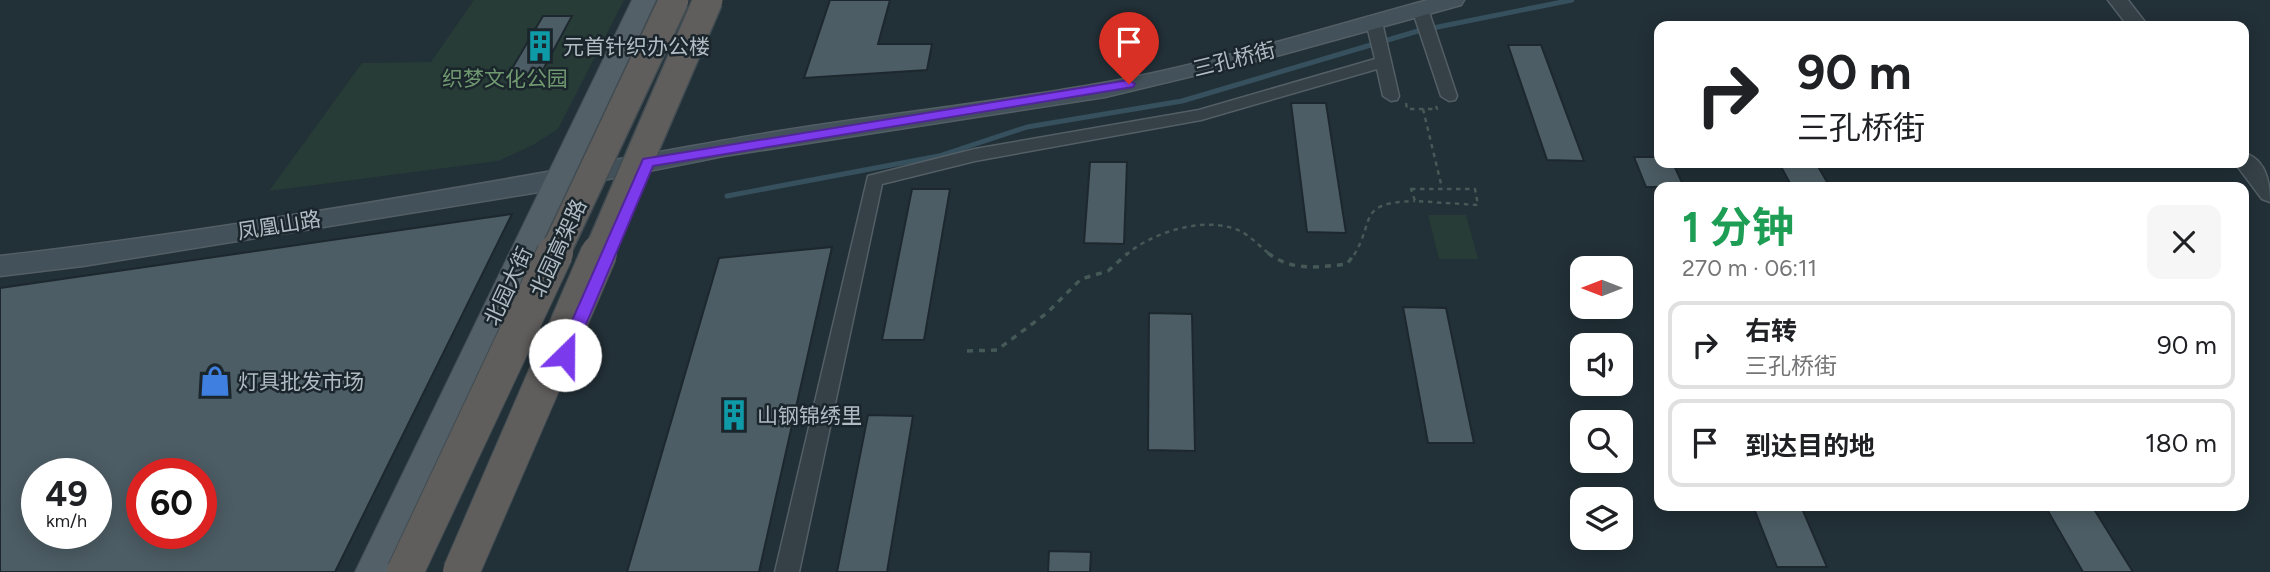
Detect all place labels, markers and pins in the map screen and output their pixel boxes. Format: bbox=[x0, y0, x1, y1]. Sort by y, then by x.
pin bbox=[1099, 12.0, 1159, 84]
building icon: 元首针织办公楼 bbox=[523, 29, 557, 63]
place label: 元首针织办公楼 bbox=[563, 34, 710, 59]
shop icon: 灯具批发市场 bbox=[198, 364, 232, 398]
place label: 灯具批发市场 bbox=[238, 369, 364, 394]
building icon: 山钢锦绣里 bbox=[717, 398, 751, 432]
place label: 山钢锦绣里 bbox=[757, 403, 862, 428]

